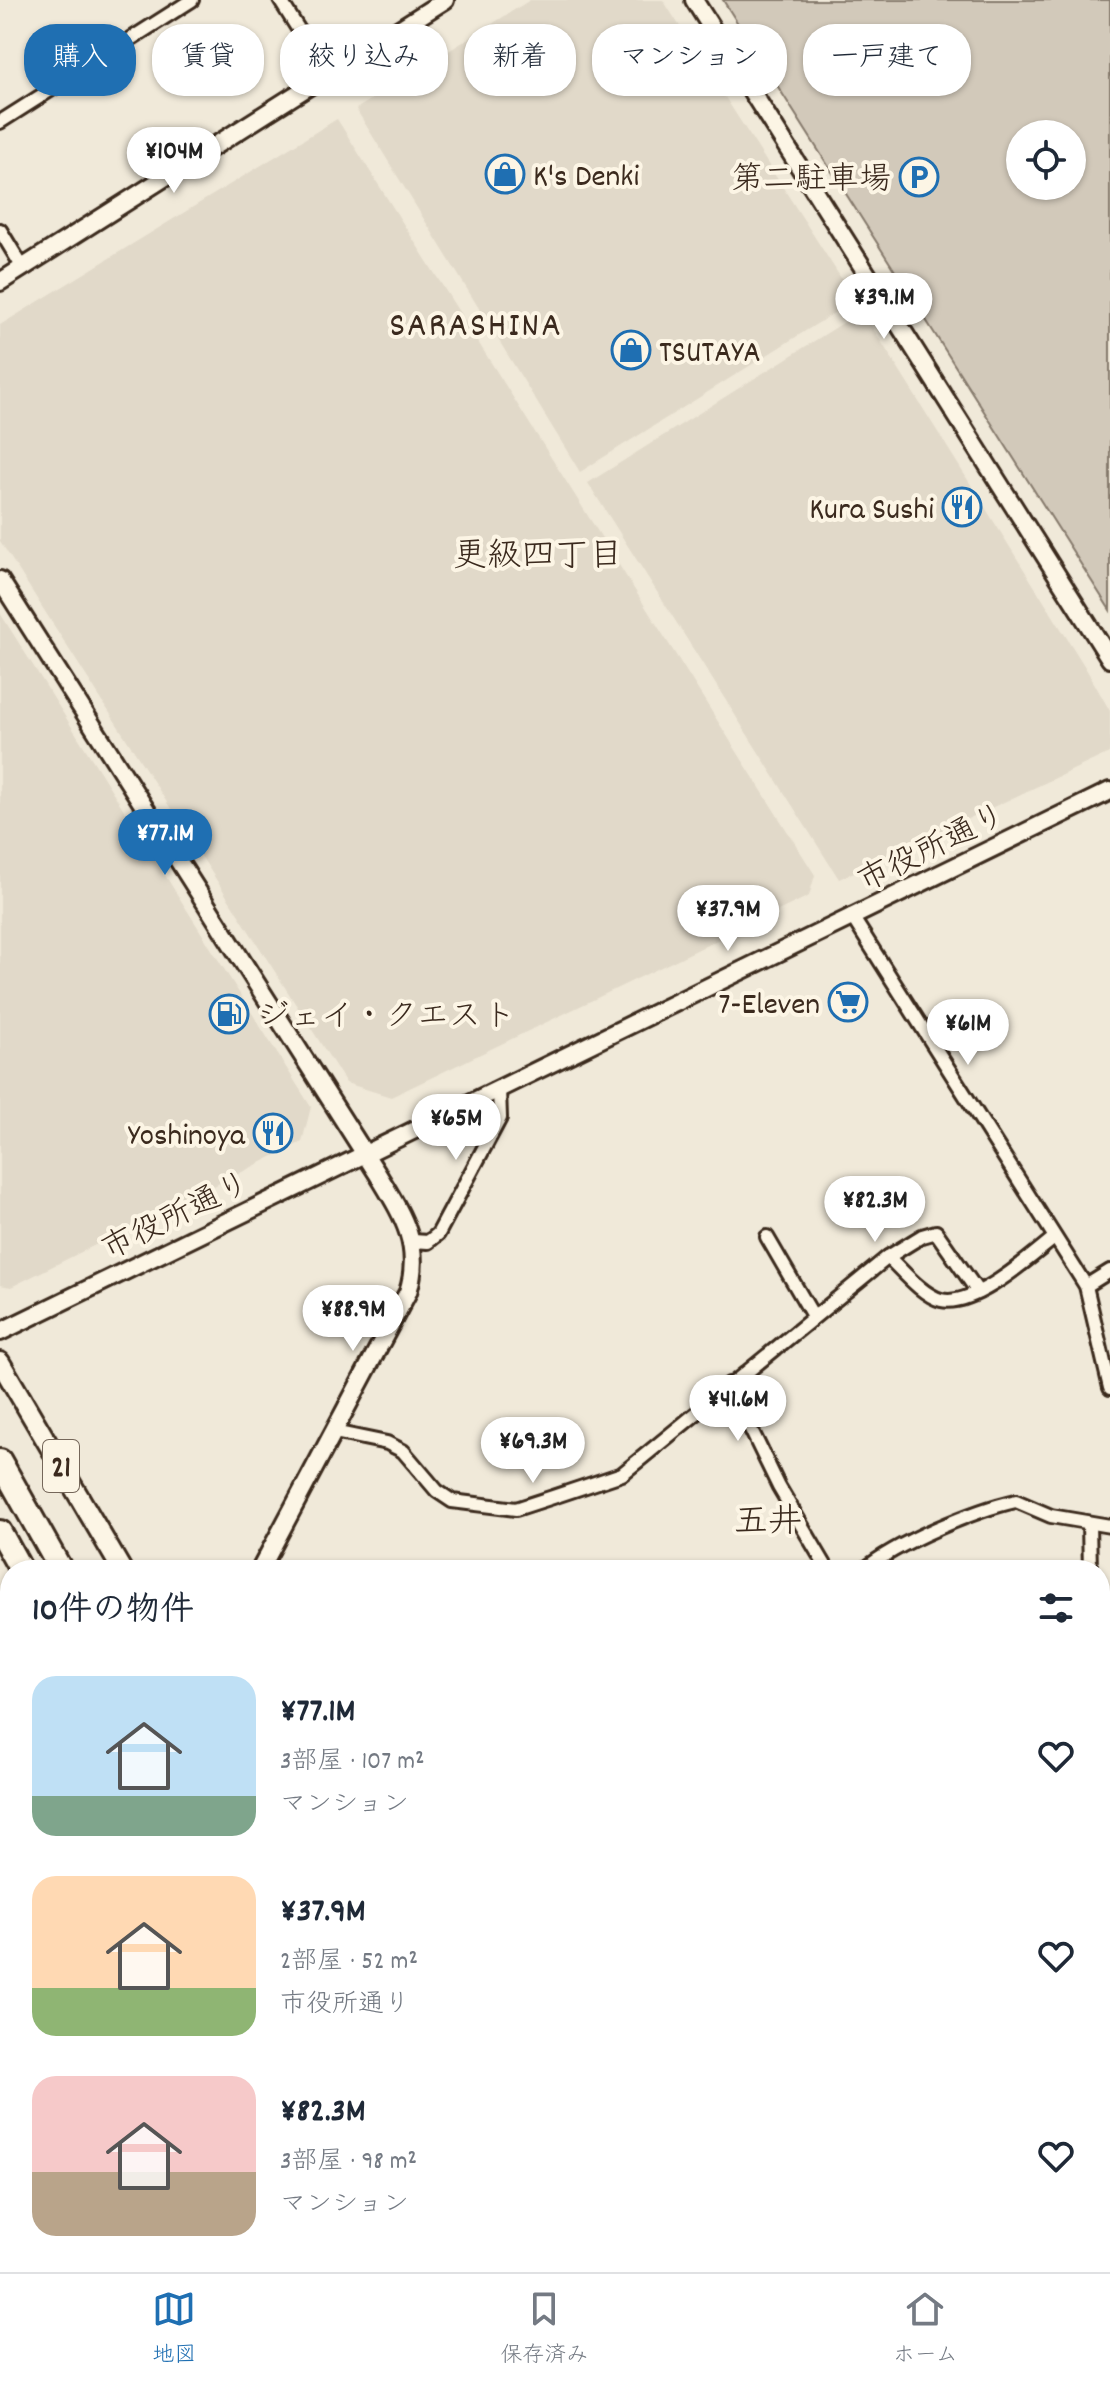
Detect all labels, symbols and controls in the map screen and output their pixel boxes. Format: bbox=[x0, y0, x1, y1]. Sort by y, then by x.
chip: 購入 bbox=[24, 24, 136, 96]
chip: 賃貸 bbox=[152, 24, 264, 96]
chip: 絞り込み bbox=[280, 24, 448, 96]
chip: 新着 bbox=[464, 24, 576, 96]
chip: マンション bbox=[592, 24, 787, 96]
chip: 一戸建て bbox=[803, 24, 971, 96]
map controls bbox=[1006, 120, 1086, 200]
button: locate bbox=[1006, 120, 1086, 200]
pin: ¥104M bbox=[118, 127, 230, 195]
text: ¥104M bbox=[145, 134, 203, 171]
shop icon: K's Denki bbox=[484, 153, 526, 195]
place label: K's Denki bbox=[533, 156, 639, 202]
parking icon: 第二駐車場 bbox=[898, 156, 940, 198]
place label: 第二駐車場 bbox=[731, 159, 891, 205]
pin: ¥39.1M bbox=[819, 273, 949, 341]
text: ¥39.1M bbox=[853, 280, 915, 317]
district label: SARASHINA bbox=[389, 302, 563, 354]
shop icon: TSUTAYA bbox=[610, 329, 652, 371]
place label: TSUTAYA bbox=[659, 332, 761, 378]
restaurant icon: Kura Sushi bbox=[941, 486, 983, 528]
place label: Kura Sushi bbox=[809, 489, 934, 535]
district label: 更級四丁目 bbox=[453, 534, 623, 583]
street label: 市役所通り bbox=[851, 795, 1015, 906]
pin: ¥77.1M bbox=[100, 809, 230, 877]
text: ¥77.1M bbox=[136, 816, 194, 853]
pin: ¥37.9M bbox=[663, 885, 793, 953]
text: ¥37.9M bbox=[695, 892, 761, 929]
supermarket icon: 7-Eleven bbox=[827, 981, 869, 1023]
place label: 7-Eleven bbox=[718, 984, 820, 1030]
fuel station icon: ジェイ・クエスト bbox=[208, 993, 250, 1035]
place label: ジェイ・クエスト bbox=[257, 996, 516, 1042]
pin: ¥61M bbox=[921, 999, 1015, 1067]
text: ¥61M bbox=[945, 1006, 991, 1043]
pin: ¥65M bbox=[409, 1094, 503, 1162]
text: ¥65M bbox=[430, 1101, 482, 1138]
restaurant icon: Yoshinoya bbox=[252, 1112, 294, 1154]
place label: Yoshinoya bbox=[128, 1115, 246, 1161]
street label: 市役所通り bbox=[95, 1163, 259, 1274]
pin: ¥82.3M bbox=[810, 1176, 940, 1244]
text: ¥82.3M bbox=[842, 1183, 908, 1220]
pin: ¥88.9M bbox=[288, 1285, 418, 1353]
text: ¥88.9M bbox=[321, 1292, 385, 1329]
pin: ¥41.6M bbox=[673, 1375, 803, 1443]
text: ¥41.6M bbox=[707, 1382, 769, 1419]
pin: ¥69.3M bbox=[468, 1417, 598, 1485]
text: ¥69.3M bbox=[499, 1424, 567, 1461]
road number: 21 bbox=[43, 1440, 79, 1492]
district label: 五井 bbox=[734, 1500, 802, 1549]
icon: filters bbox=[1034, 1586, 1078, 1630]
text: 10件の物件 bbox=[32, 1588, 194, 1637]
text: ¥77.1M bbox=[280, 1689, 356, 1738]
icon: home bbox=[96, 1708, 192, 1804]
icon: heart bbox=[1034, 1734, 1078, 1778]
text: 3部屋 · 107 m² bbox=[280, 1744, 425, 1781]
text: マンション bbox=[280, 1787, 409, 1824]
text: ¥37.9M bbox=[280, 1889, 366, 1938]
icon: home bbox=[96, 1908, 192, 2004]
icon: heart bbox=[1034, 1934, 1078, 1978]
text: 2部屋 · 52 m² bbox=[280, 1944, 418, 1981]
text: 市役所通り bbox=[280, 1987, 410, 2024]
text: ¥82.3M bbox=[280, 2089, 366, 2138]
icon: home bbox=[96, 2108, 192, 2204]
icon: heart bbox=[1034, 2134, 1078, 2178]
text: 3部屋 · 98 m² bbox=[280, 2144, 417, 2181]
text: マンション bbox=[280, 2187, 409, 2224]
tab: 地図 bbox=[152, 2287, 196, 2372]
tab: 保存済み bbox=[500, 2287, 588, 2372]
tab: ホーム bbox=[893, 2287, 958, 2372]

